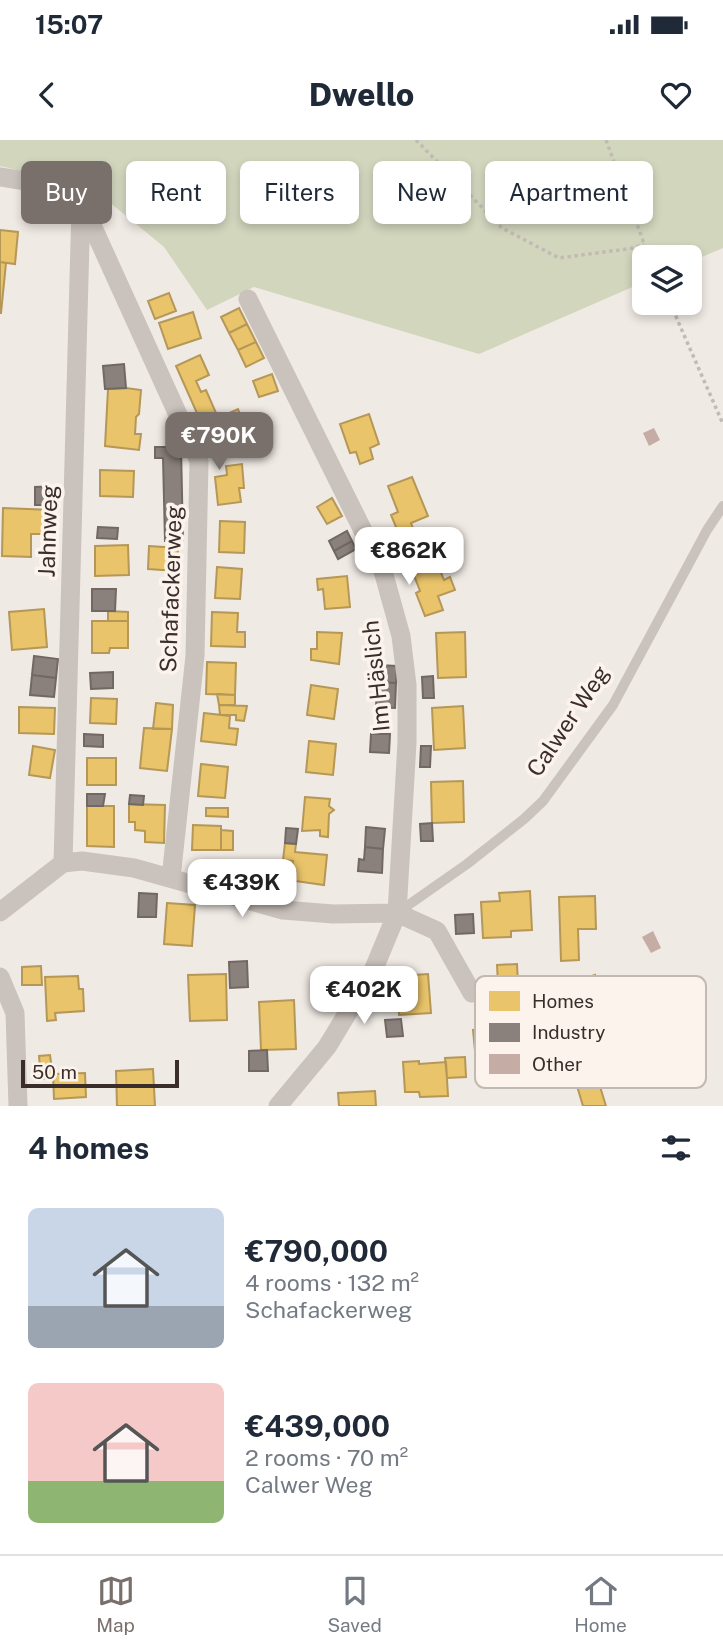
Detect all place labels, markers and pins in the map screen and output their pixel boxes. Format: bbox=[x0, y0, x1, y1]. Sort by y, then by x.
pin: €790K bbox=[170, 412, 268, 472]
pin: €862K bbox=[360, 528, 458, 587]
pin: €439K bbox=[193, 860, 291, 919]
pin: €402K bbox=[315, 966, 413, 1026]

